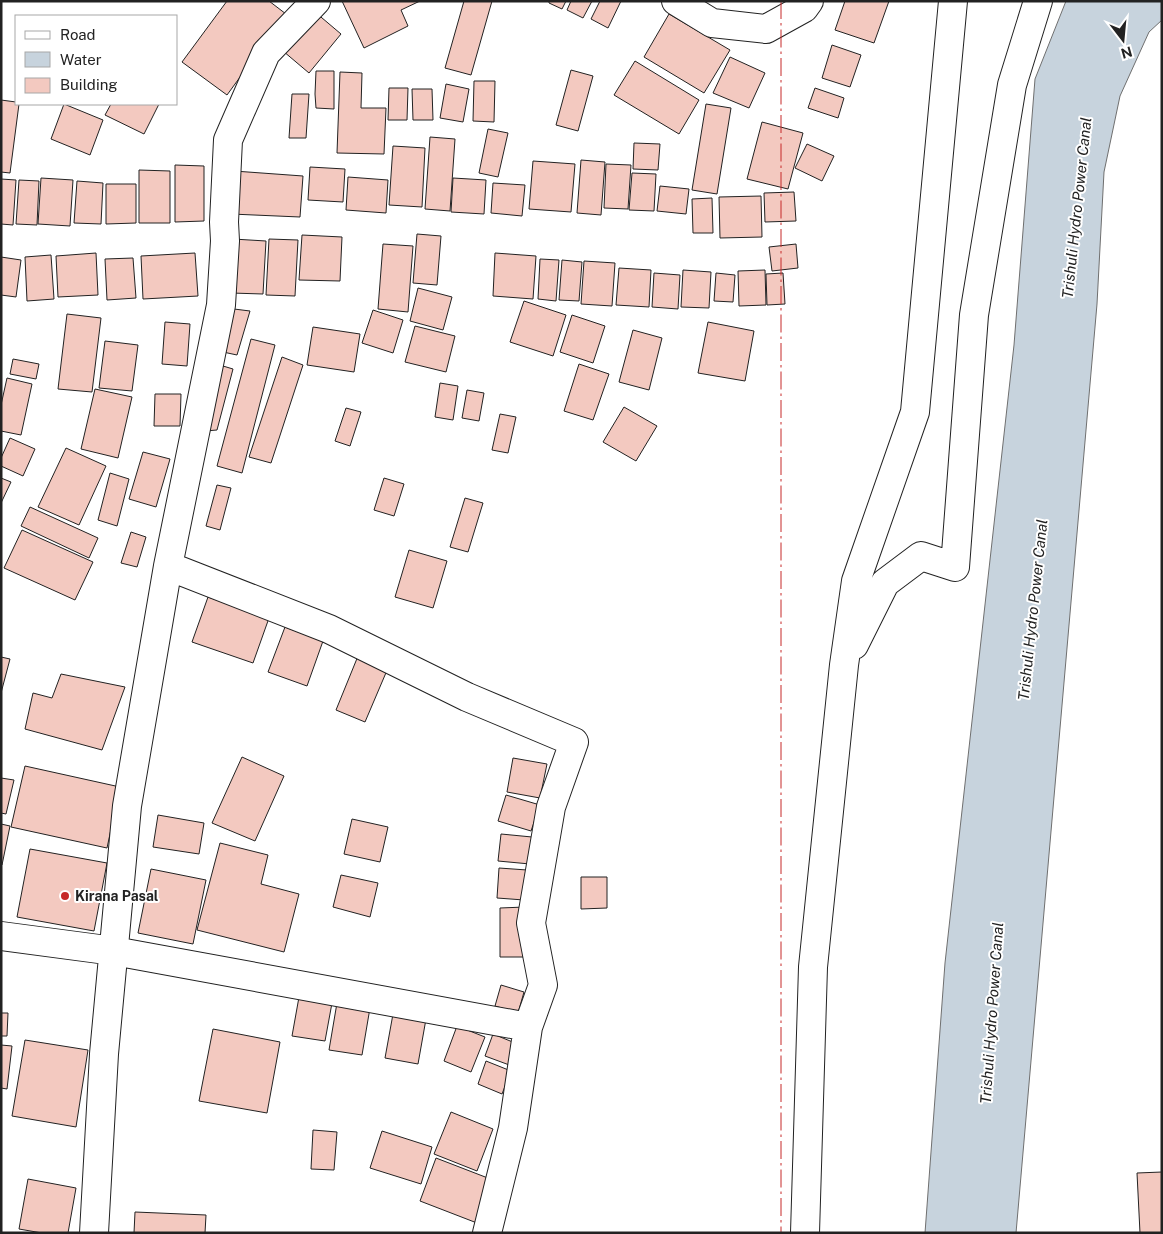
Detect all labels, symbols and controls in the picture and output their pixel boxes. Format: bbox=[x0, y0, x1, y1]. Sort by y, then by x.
legend bbox=[15, 15, 178, 105]
north arrow bbox=[1098, 15, 1148, 65]
text: Road bbox=[60, 26, 96, 43]
text: N bbox=[1119, 43, 1134, 62]
text: Water bbox=[60, 51, 102, 68]
text: Building bbox=[60, 76, 118, 93]
water label: Trishuli Hydro Power Canal bbox=[1059, 116, 1094, 299]
water label: Trishuli Hydro Power Canal bbox=[1015, 518, 1050, 701]
place label: Kirana Pasal bbox=[75, 888, 159, 904]
marker: Kirana Pasal bbox=[59, 890, 71, 902]
water label: Trishuli Hydro Power Canal bbox=[977, 922, 1006, 1104]

